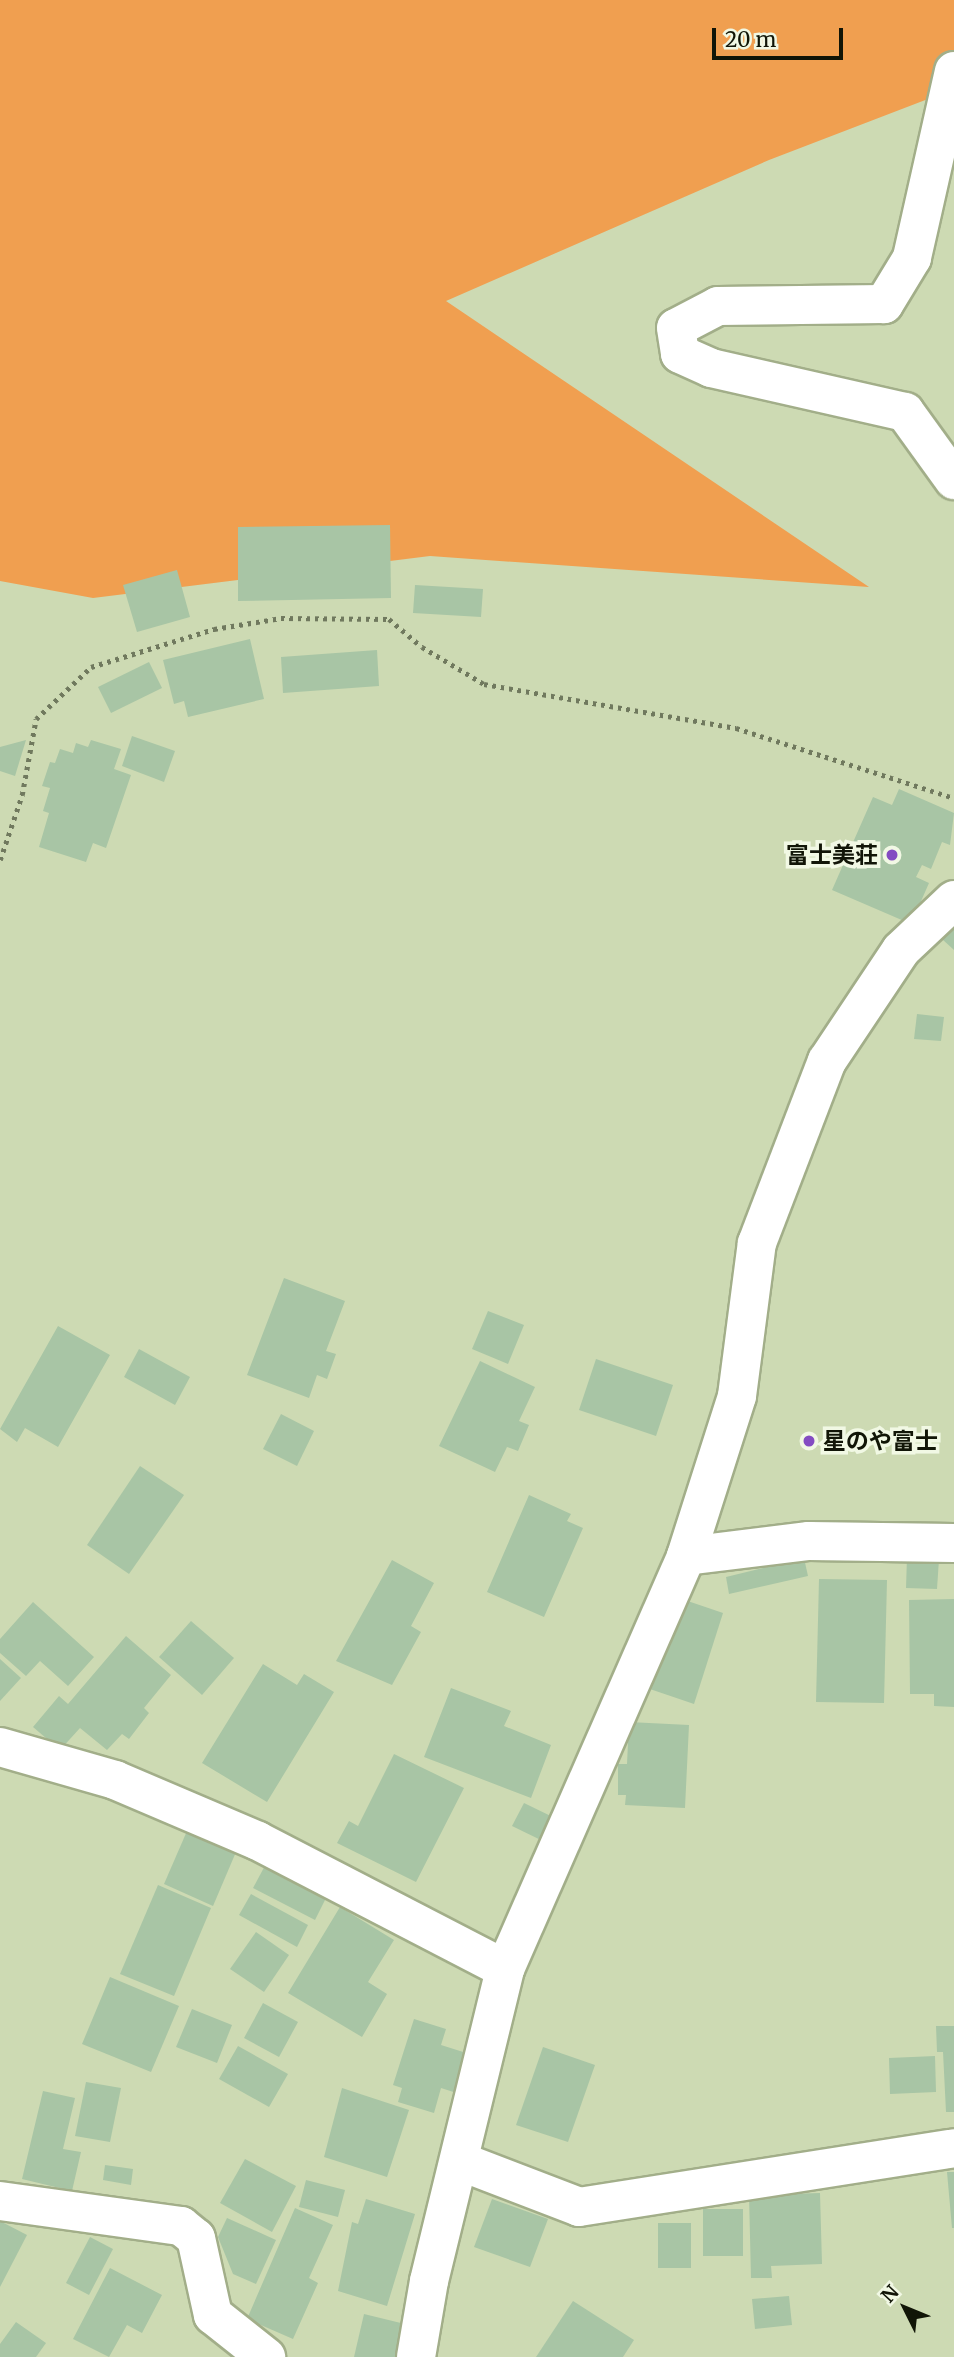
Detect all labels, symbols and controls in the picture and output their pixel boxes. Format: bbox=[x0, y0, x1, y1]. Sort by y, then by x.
scale bar bbox=[716, 14, 847, 58]
text: 20 m bbox=[725, 26, 776, 53]
place label: 富士美荘 bbox=[786, 841, 878, 869]
marker: 富士美荘 bbox=[884, 847, 900, 863]
place label: 星のや富士 bbox=[823, 1427, 938, 1455]
marker: 星のや富士 bbox=[801, 1433, 817, 1449]
north arrow bbox=[870, 2273, 940, 2343]
text: N bbox=[876, 2280, 904, 2307]

